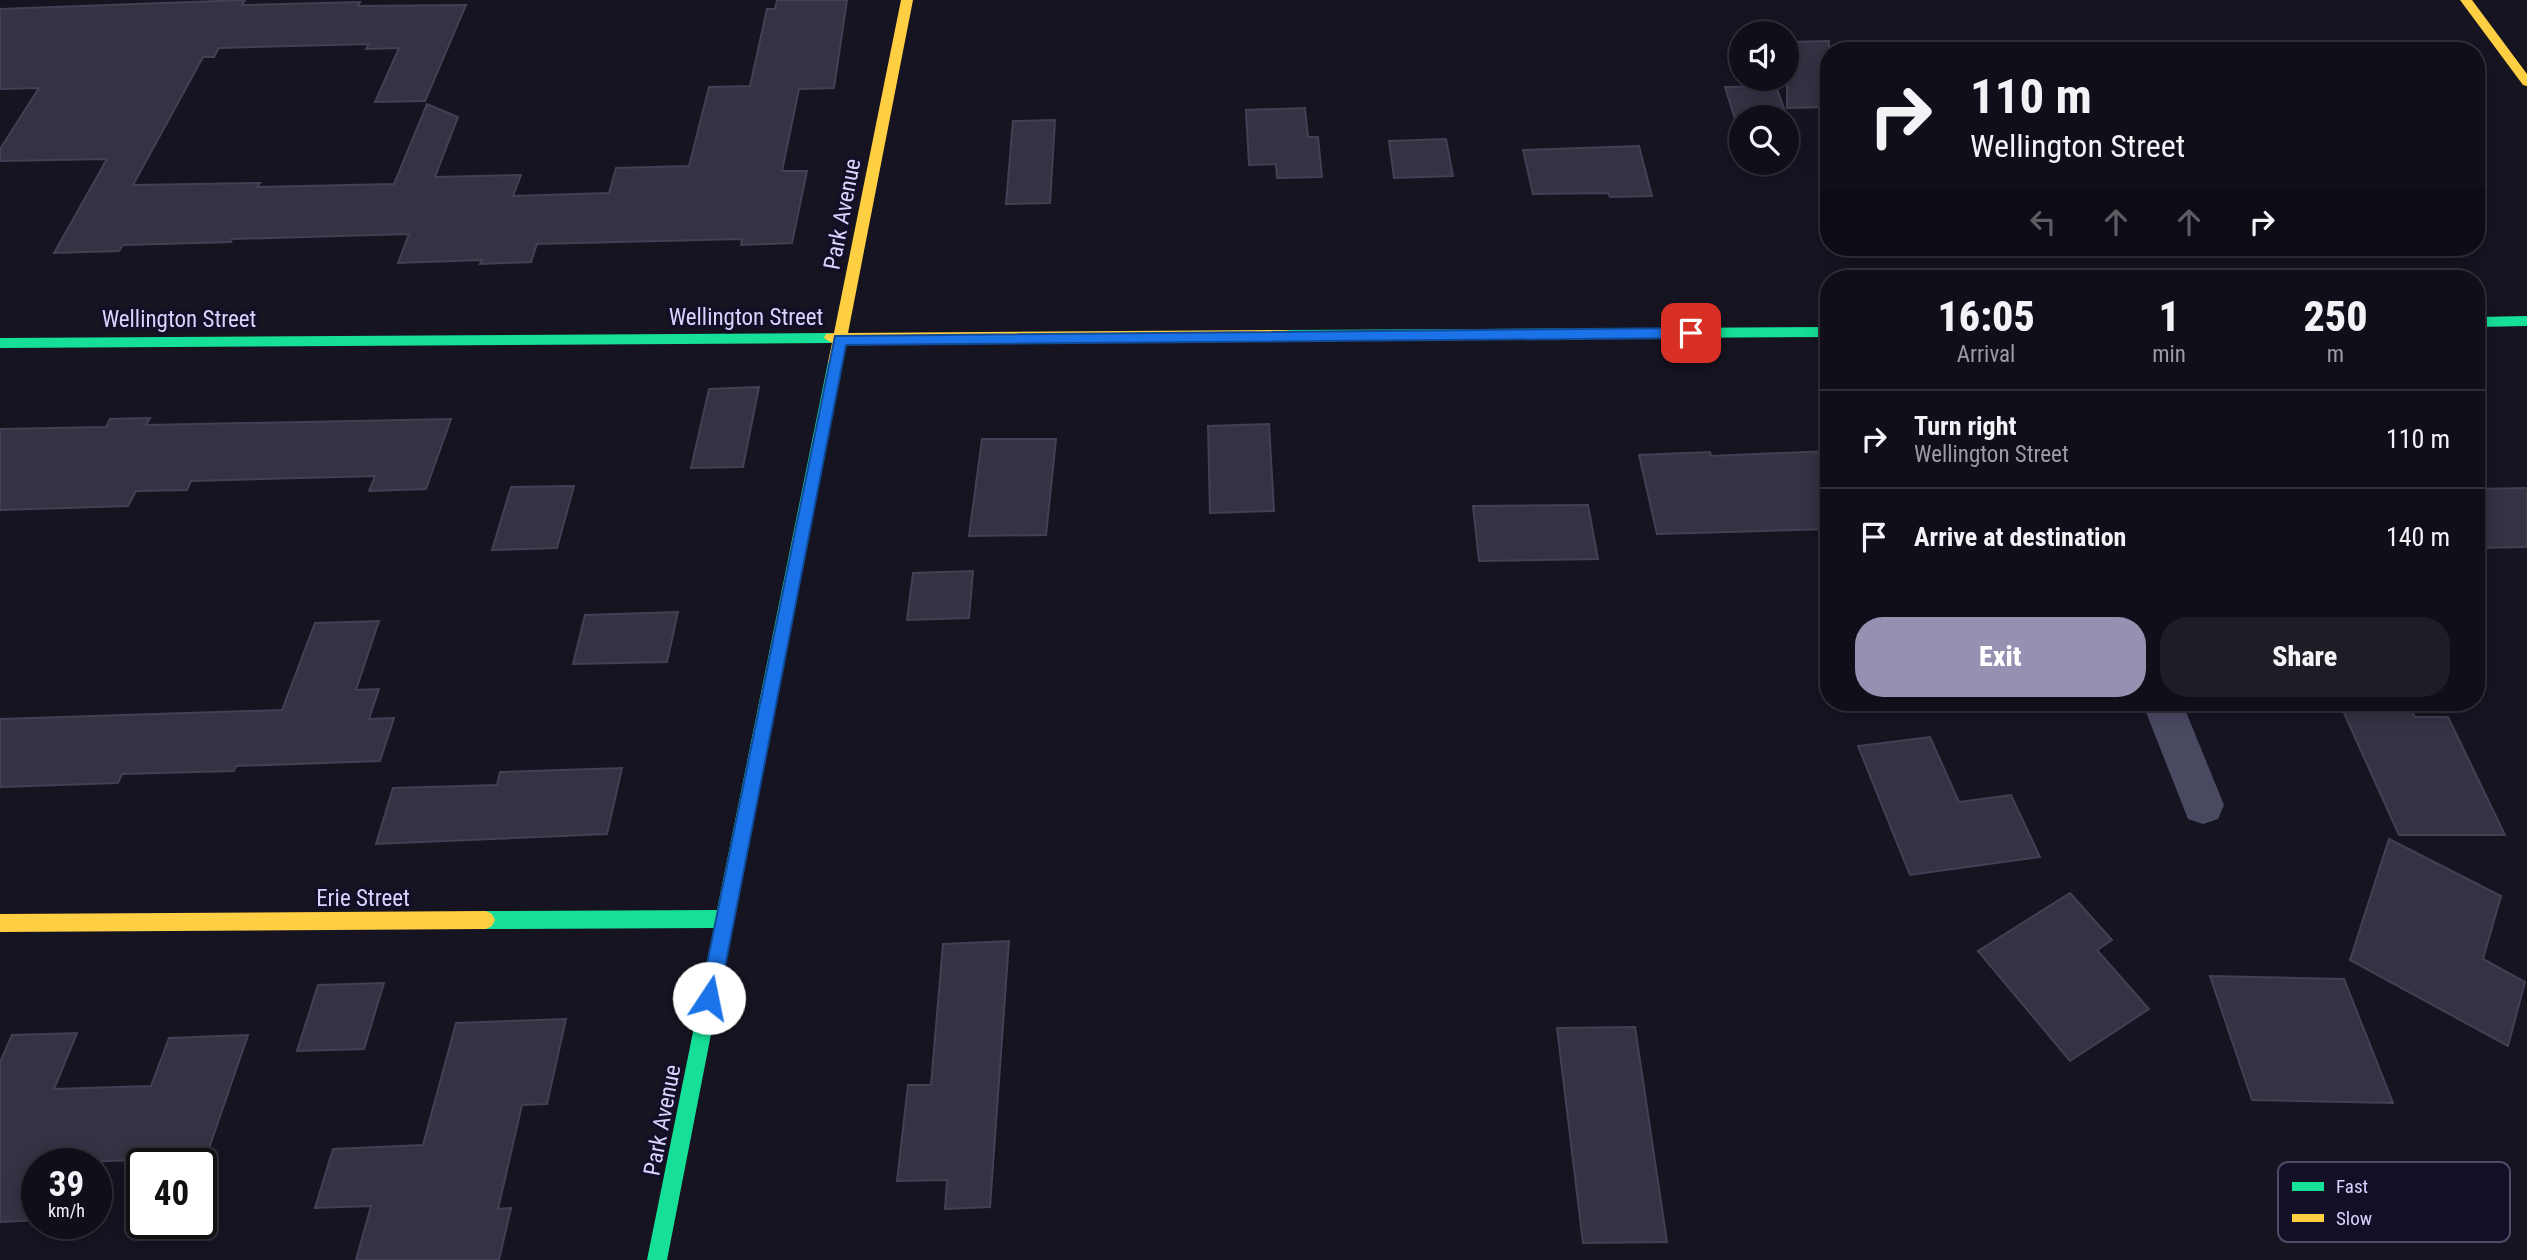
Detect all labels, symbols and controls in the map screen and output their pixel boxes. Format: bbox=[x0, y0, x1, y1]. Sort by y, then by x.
map controls bbox=[1729, 21, 1799, 175]
button: sound bbox=[1729, 21, 1799, 91]
text: 110 m bbox=[1970, 68, 2092, 125]
icon: right bbox=[1855, 70, 1946, 161]
button: search bbox=[1729, 105, 1799, 175]
text: Wellington Street bbox=[1970, 127, 2185, 165]
street label: Park Avenue bbox=[819, 156, 866, 272]
icon: left bbox=[2024, 203, 2062, 241]
icon: ahead bbox=[2097, 203, 2135, 241]
icon: ahead bbox=[2170, 203, 2208, 241]
icon: right bbox=[2243, 203, 2281, 241]
text: 16:05 bbox=[1937, 292, 2035, 341]
text: 1 bbox=[2158, 292, 2180, 341]
text: 250 bbox=[2303, 292, 2368, 341]
pin bbox=[1661, 303, 1721, 363]
street label: Wellington Street bbox=[669, 304, 823, 331]
street label: Wellington Street bbox=[102, 306, 256, 333]
icon: arrive bbox=[1672, 314, 1710, 352]
text: Arrival bbox=[1957, 341, 2015, 368]
text: min bbox=[2152, 341, 2186, 368]
text: m bbox=[2327, 341, 2344, 368]
text: Turn right bbox=[1914, 411, 2016, 441]
icon: right bbox=[1855, 420, 1893, 458]
text: 110 m bbox=[2386, 424, 2450, 454]
text: Wellington Street bbox=[1914, 441, 2069, 468]
icon: arrive bbox=[1855, 518, 1893, 556]
text: Arrive at destination bbox=[1914, 522, 2126, 552]
text: 140 m bbox=[2386, 522, 2450, 552]
button: Exit bbox=[1855, 617, 2146, 697]
button: Share bbox=[2160, 617, 2450, 697]
street label: Erie Street bbox=[316, 885, 410, 912]
position arrow bbox=[672, 961, 746, 1035]
street label: Park Avenue bbox=[639, 1062, 686, 1178]
speed limit sign: 40 bbox=[126, 1148, 217, 1239]
legend bbox=[2278, 1162, 2510, 1242]
text: 39 bbox=[49, 1164, 84, 1205]
text: Fast bbox=[2336, 1175, 2368, 1198]
text: km/h bbox=[48, 1200, 85, 1221]
text: Slow bbox=[2336, 1207, 2372, 1230]

